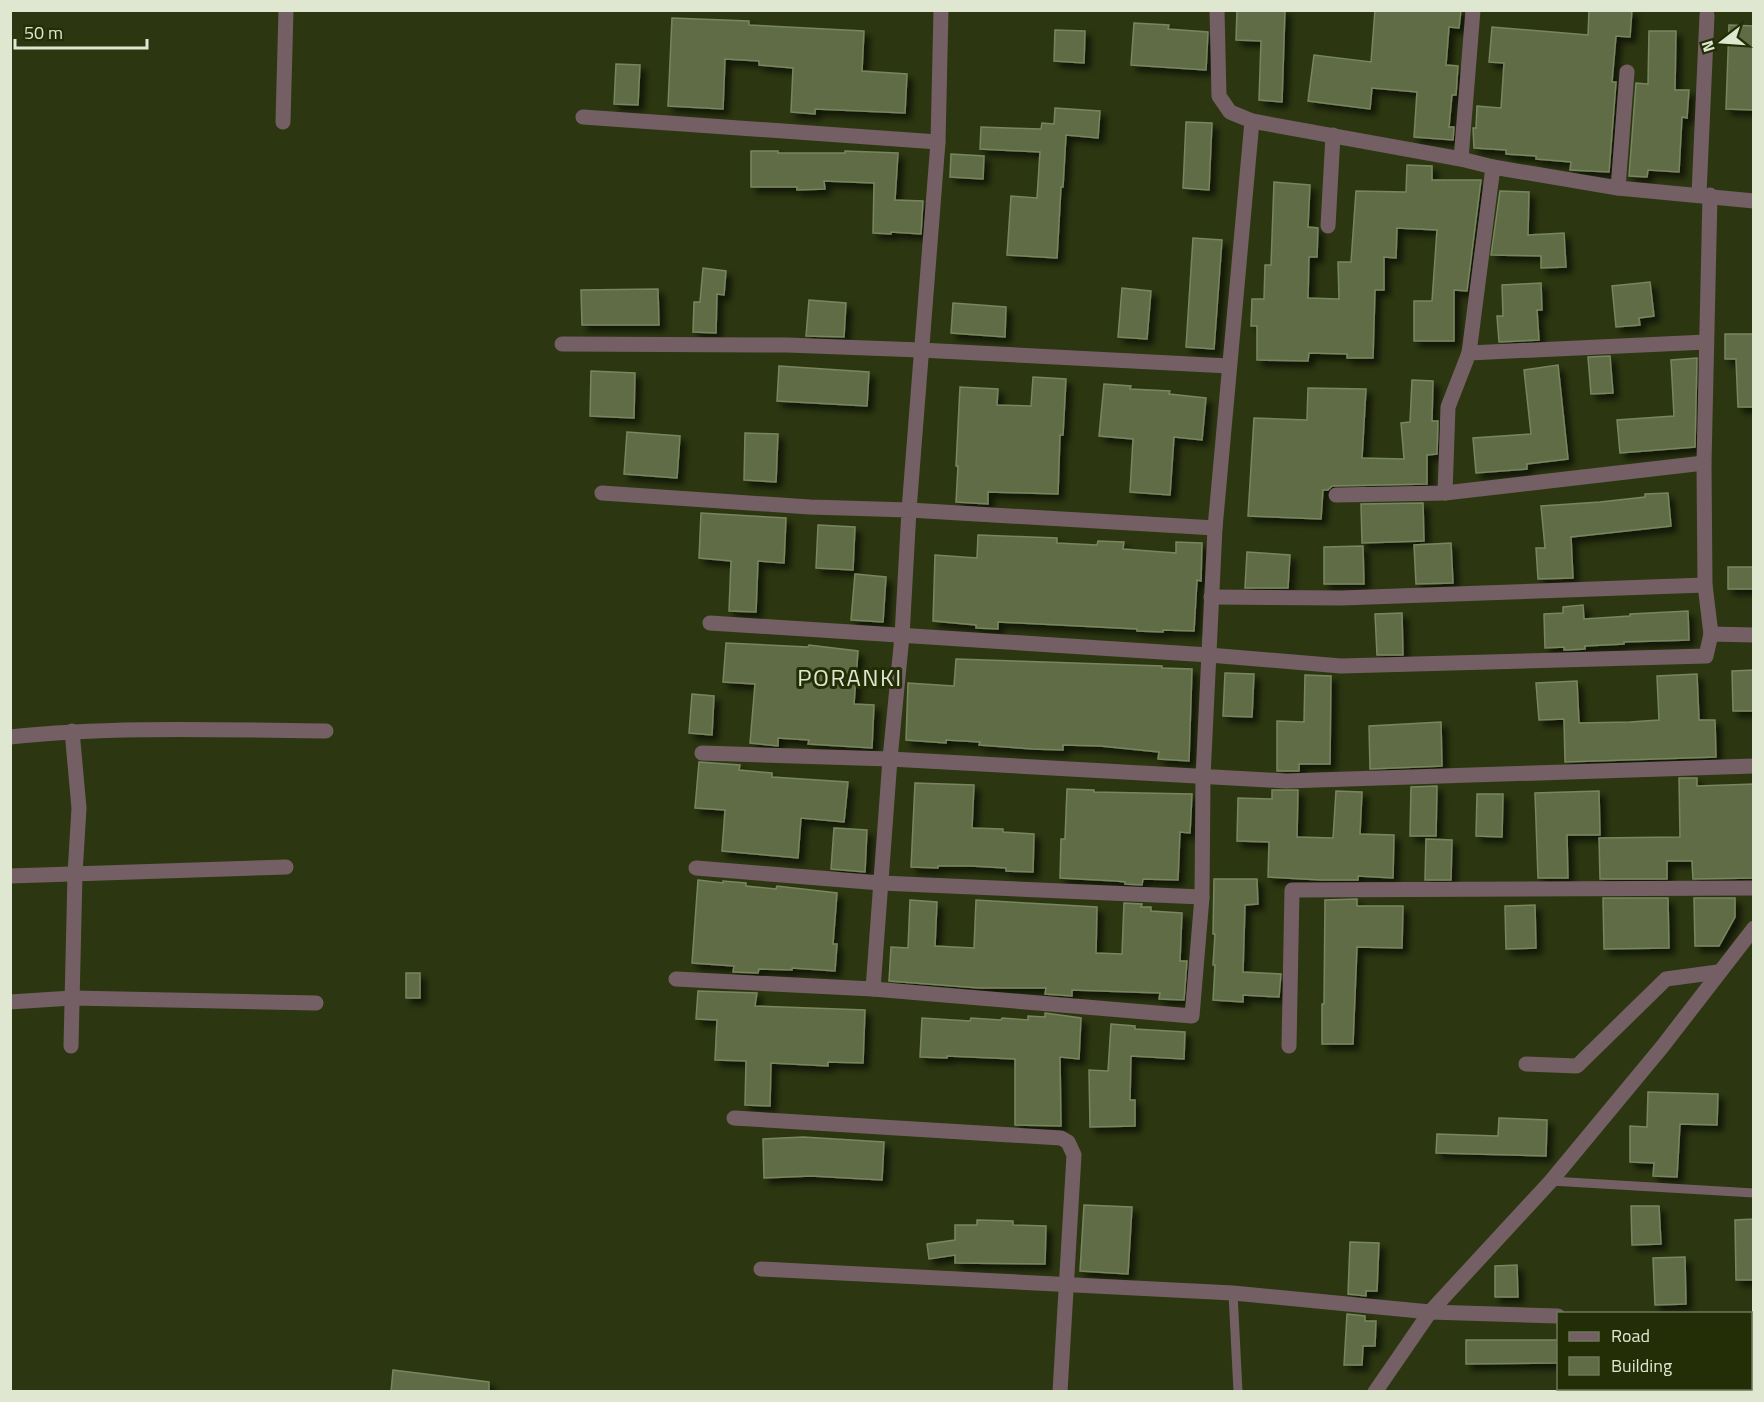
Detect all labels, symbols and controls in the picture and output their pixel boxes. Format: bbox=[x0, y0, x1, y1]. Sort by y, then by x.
scale bar bbox=[15, 12, 147, 50]
north arrow bbox=[1692, 12, 1752, 72]
text: 50 m bbox=[24, 19, 63, 46]
text: N bbox=[1695, 38, 1721, 55]
district label: PORANKI bbox=[797, 659, 903, 695]
legend bbox=[1557, 1312, 1752, 1390]
text: Road bbox=[1611, 1322, 1650, 1349]
text: Building bbox=[1611, 1352, 1672, 1379]

